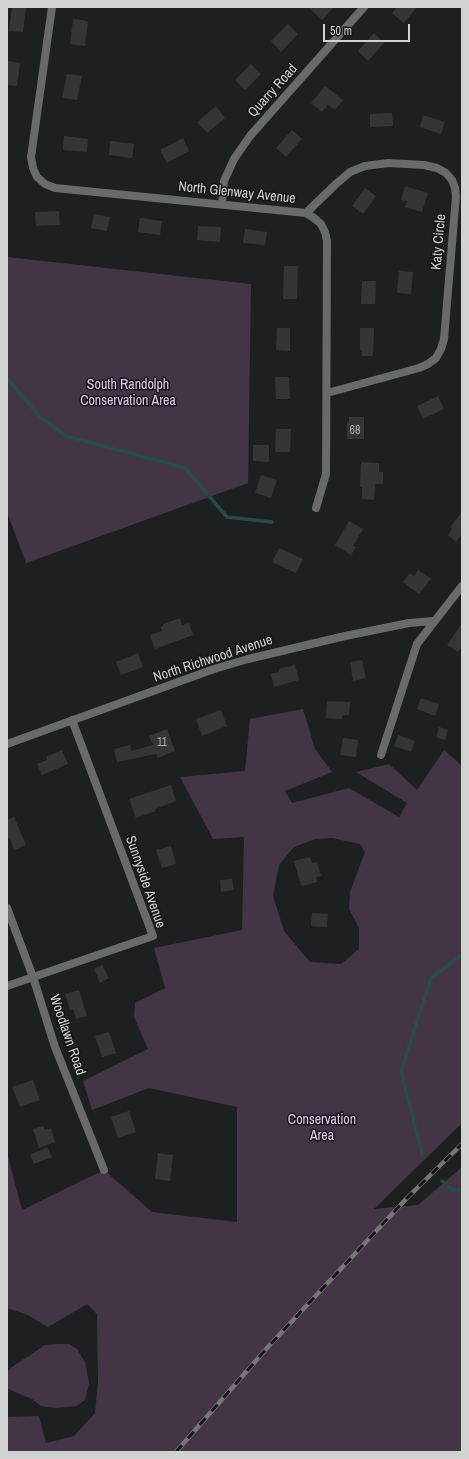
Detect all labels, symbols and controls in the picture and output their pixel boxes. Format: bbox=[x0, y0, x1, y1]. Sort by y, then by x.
scale bar bbox=[325, 16, 412, 42]
text: 50 m bbox=[330, 23, 352, 39]
street label: Quarry Road bbox=[245, 61, 301, 121]
street label: North Glenway Avenue bbox=[178, 178, 296, 208]
street label: Katy Circle bbox=[428, 213, 450, 271]
park label: South Randolph Conservation Area bbox=[80, 377, 176, 410]
house number: 68 bbox=[350, 424, 360, 438]
street label: North Richwood Avenue bbox=[151, 632, 275, 686]
house number: 11 bbox=[157, 736, 167, 750]
street label: Sunnyside Avenue bbox=[121, 834, 169, 930]
street label: Woodlawn Road bbox=[45, 993, 89, 1077]
park label: Conservation Area bbox=[288, 1112, 356, 1144]

